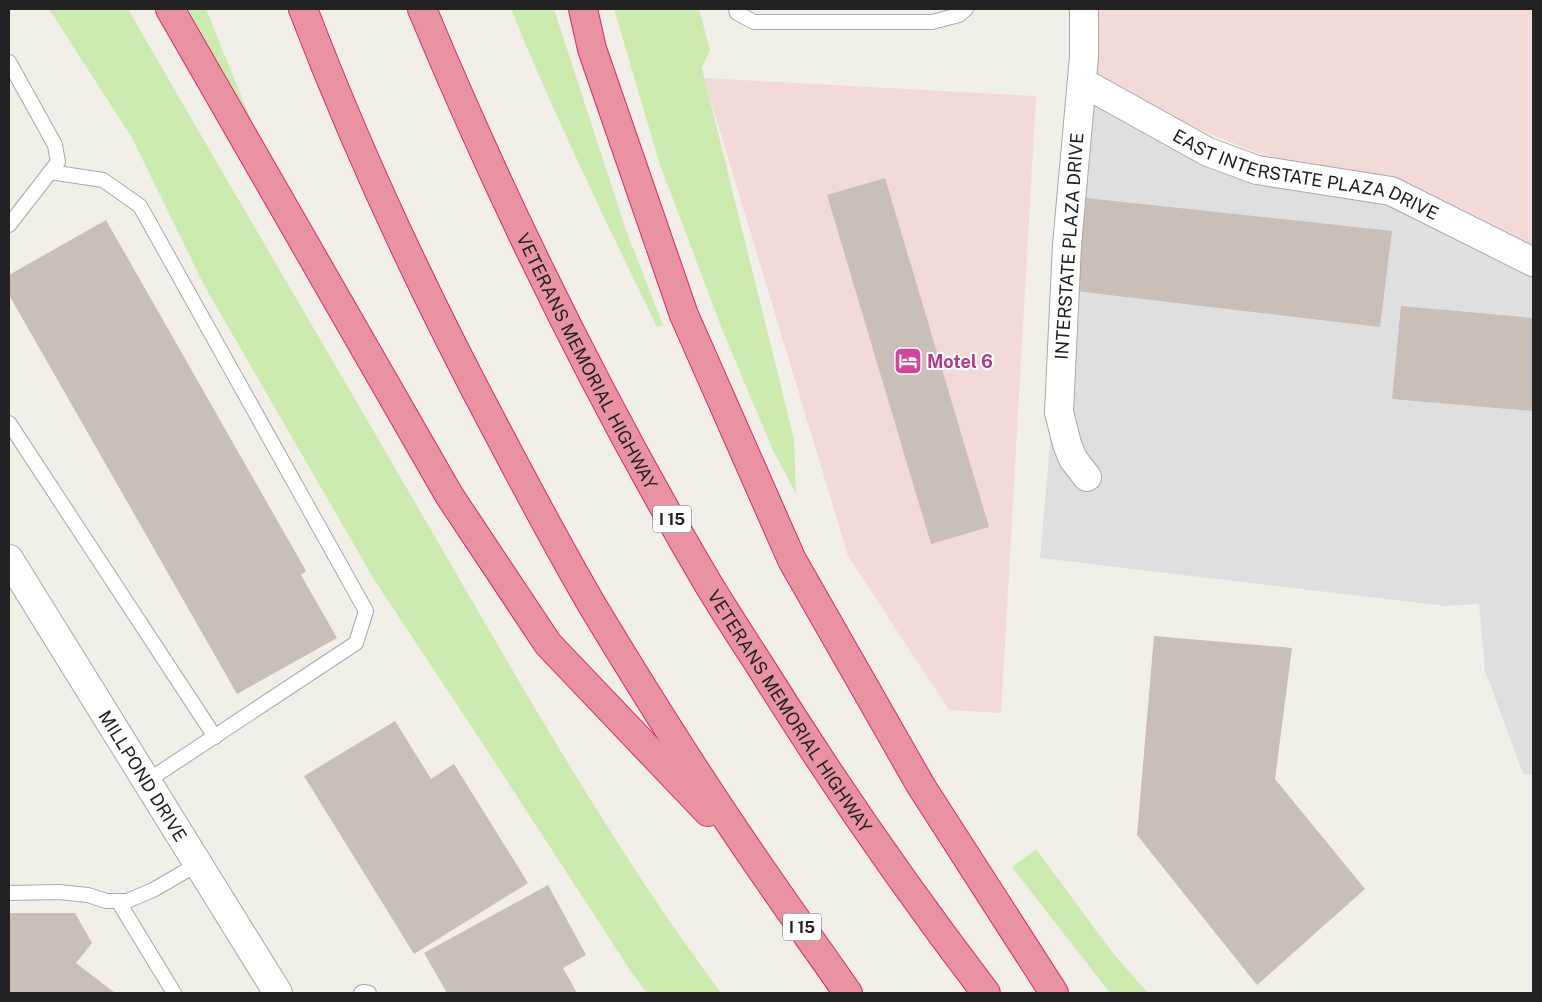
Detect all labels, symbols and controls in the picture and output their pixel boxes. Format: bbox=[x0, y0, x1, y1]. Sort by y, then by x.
street label: EAST INTERSTATE PLAZA DRIVE bbox=[1170, 124, 1442, 224]
street label: INTERSTATE PLAZA DRIVE bbox=[1051, 132, 1087, 360]
street label: VETERANS MEMORIAL HIGHWAY bbox=[513, 229, 662, 493]
hotel icon: Motel 6 bbox=[893, 346, 923, 376]
place label: Motel 6 bbox=[927, 351, 993, 372]
road number: I 15 bbox=[653, 506, 691, 532]
street label: VETERANS MEMORIAL HIGHWAY bbox=[704, 586, 877, 837]
street label: MILLPOND DRIVE bbox=[95, 706, 192, 845]
road number: I 15 bbox=[783, 914, 821, 940]

